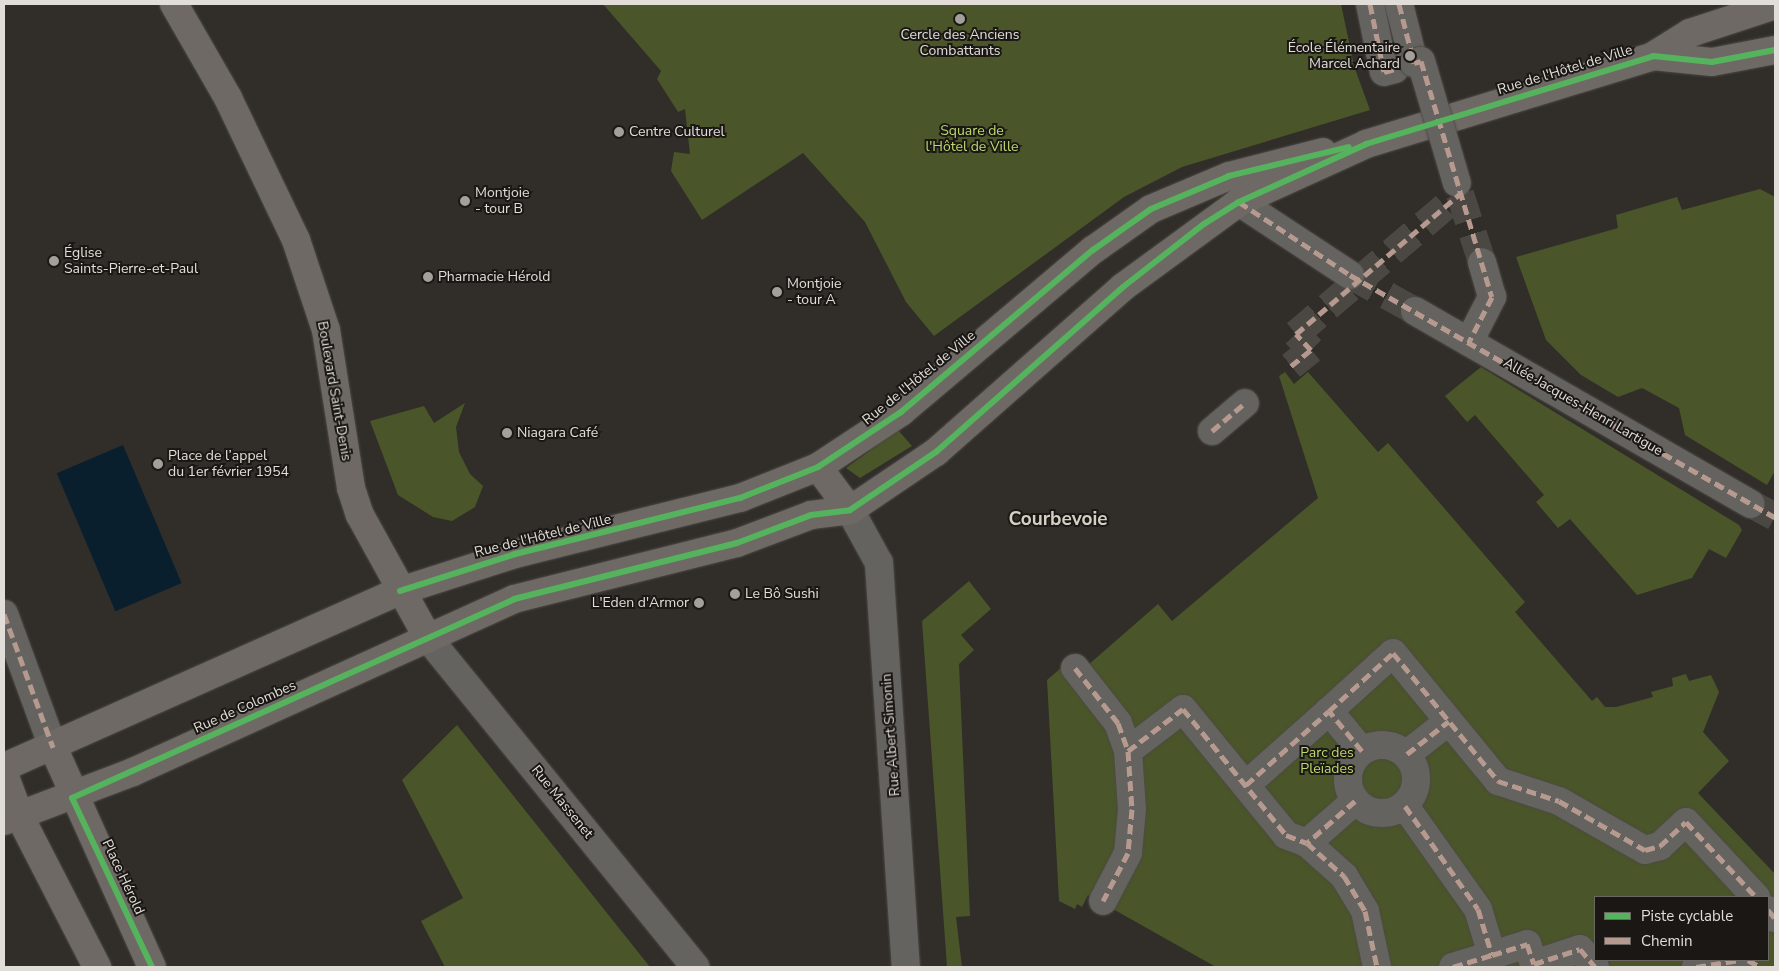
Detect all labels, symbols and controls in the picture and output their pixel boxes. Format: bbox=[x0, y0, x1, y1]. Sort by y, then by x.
marker: Cercle des Anciens Combattants bbox=[954, 13, 966, 25]
place label: Cercle des Anciens Combattants bbox=[901, 27, 1019, 59]
place label: École Élémentaire Marcel Achard bbox=[1288, 40, 1400, 72]
street label: Rue de l'Hôtel de Ville bbox=[1495, 41, 1635, 99]
marker: École Élémentaire Marcel Achard bbox=[1404, 50, 1416, 62]
park label: Square de l'Hôtel de Ville bbox=[926, 123, 1018, 156]
place label: Centre Culturel bbox=[629, 124, 725, 140]
marker: Centre Culturel bbox=[613, 126, 625, 138]
place label: Montjoie - tour B bbox=[475, 185, 529, 218]
marker: Montjoie - tour B bbox=[459, 195, 471, 207]
place label: Église Saints-Pierre-et-Paul bbox=[64, 245, 198, 278]
marker: Église Saints-Pierre-et-Paul bbox=[48, 255, 60, 267]
place label: Pharmacie Hérold bbox=[438, 269, 550, 285]
marker: Pharmacie Hérold bbox=[422, 271, 434, 283]
place label: Montjoie - tour A bbox=[787, 276, 841, 308]
marker: Montjoie - tour A bbox=[771, 286, 783, 298]
street label: Boulevard Saint-Denis bbox=[313, 320, 355, 462]
street label: Rue de l'Hôtel de Ville bbox=[859, 327, 979, 429]
street label: Allée Jacques-Henri Lartigue bbox=[1500, 354, 1666, 460]
place label: Niagara Café bbox=[517, 425, 598, 441]
marker: Niagara Café bbox=[501, 427, 513, 439]
place label: Place de l’appel du 1er février 1954 bbox=[168, 448, 289, 481]
marker: Place de l’appel du 1er février 1954 bbox=[152, 458, 164, 470]
district label: Courbevoie bbox=[1008, 509, 1108, 531]
street label: Rue de l'Hôtel de Ville bbox=[473, 511, 613, 561]
place label: Le Bô Sushi bbox=[745, 586, 819, 602]
marker: Le Bô Sushi bbox=[729, 588, 741, 600]
place label: L'Eden d'Armor bbox=[592, 595, 689, 611]
marker: L'Eden d'Armor bbox=[693, 597, 705, 609]
street label: Rue Albert Simonin bbox=[878, 673, 904, 797]
street label: Rue de Colombes bbox=[191, 677, 299, 737]
park label: Parc des Pleïades bbox=[1300, 745, 1354, 778]
street label: Rue Massenet bbox=[528, 762, 596, 842]
street label: Place Hérold bbox=[98, 837, 148, 917]
legend bbox=[1594, 896, 1769, 961]
text: Piste cyclable bbox=[1641, 906, 1733, 926]
text: Chemin bbox=[1641, 931, 1692, 951]

